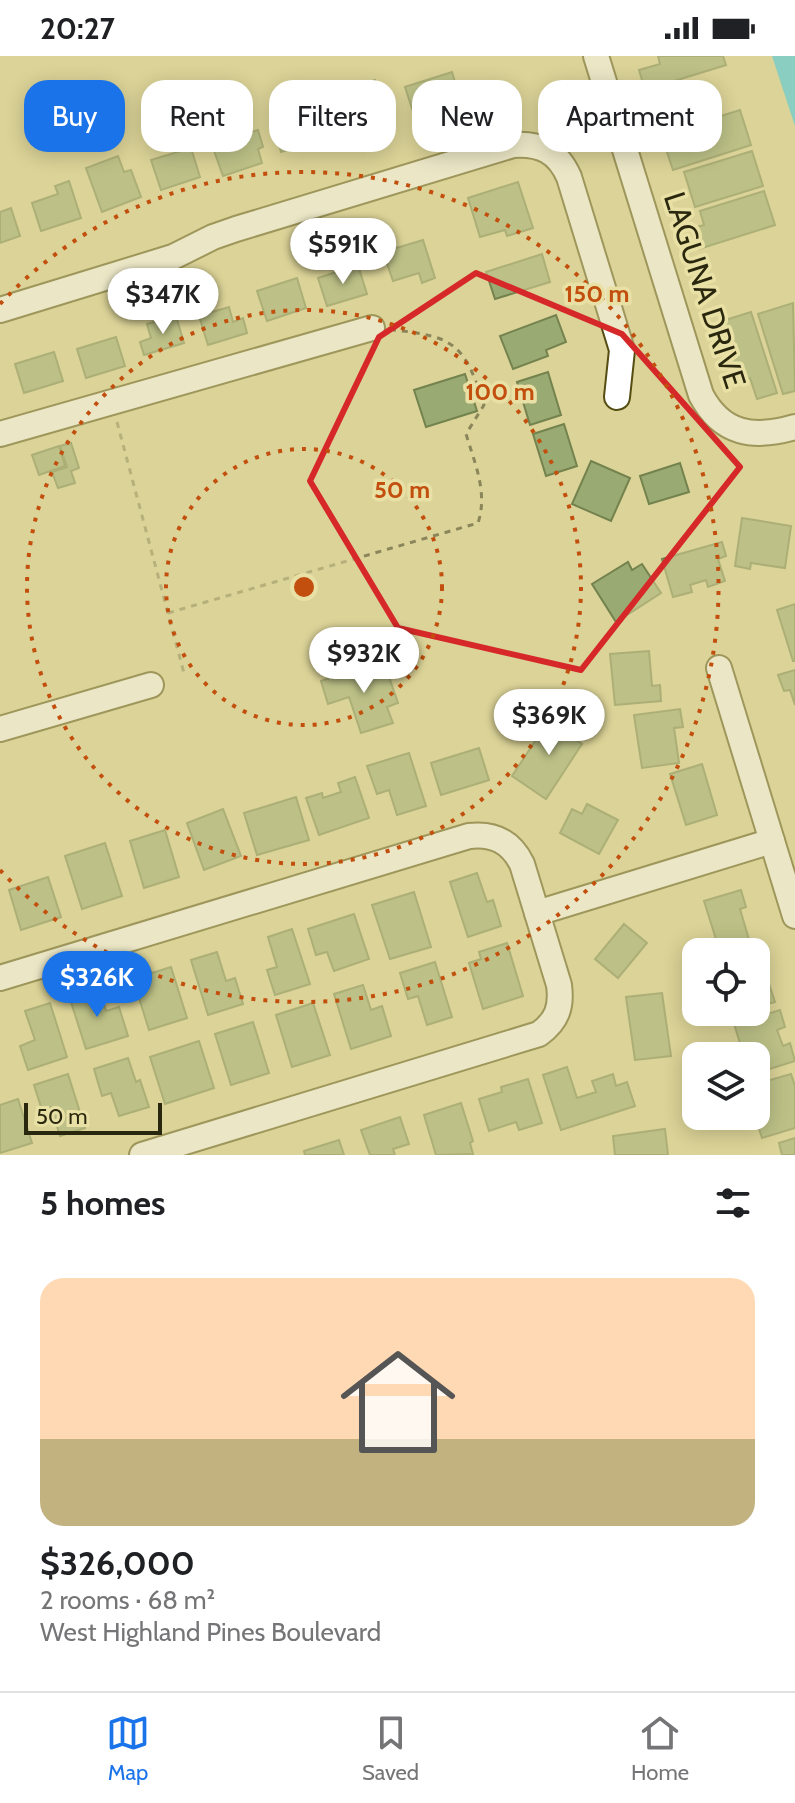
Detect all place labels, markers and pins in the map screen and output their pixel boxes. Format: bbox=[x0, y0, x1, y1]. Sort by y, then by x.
pin: $591K bbox=[287, 218, 399, 286]
pin: $347K bbox=[107, 268, 219, 336]
centre of rings bbox=[290, 573, 318, 601]
pin: $932K bbox=[308, 627, 420, 695]
pin: $369K bbox=[493, 689, 605, 757]
pin: $326K bbox=[41, 951, 153, 1019]

